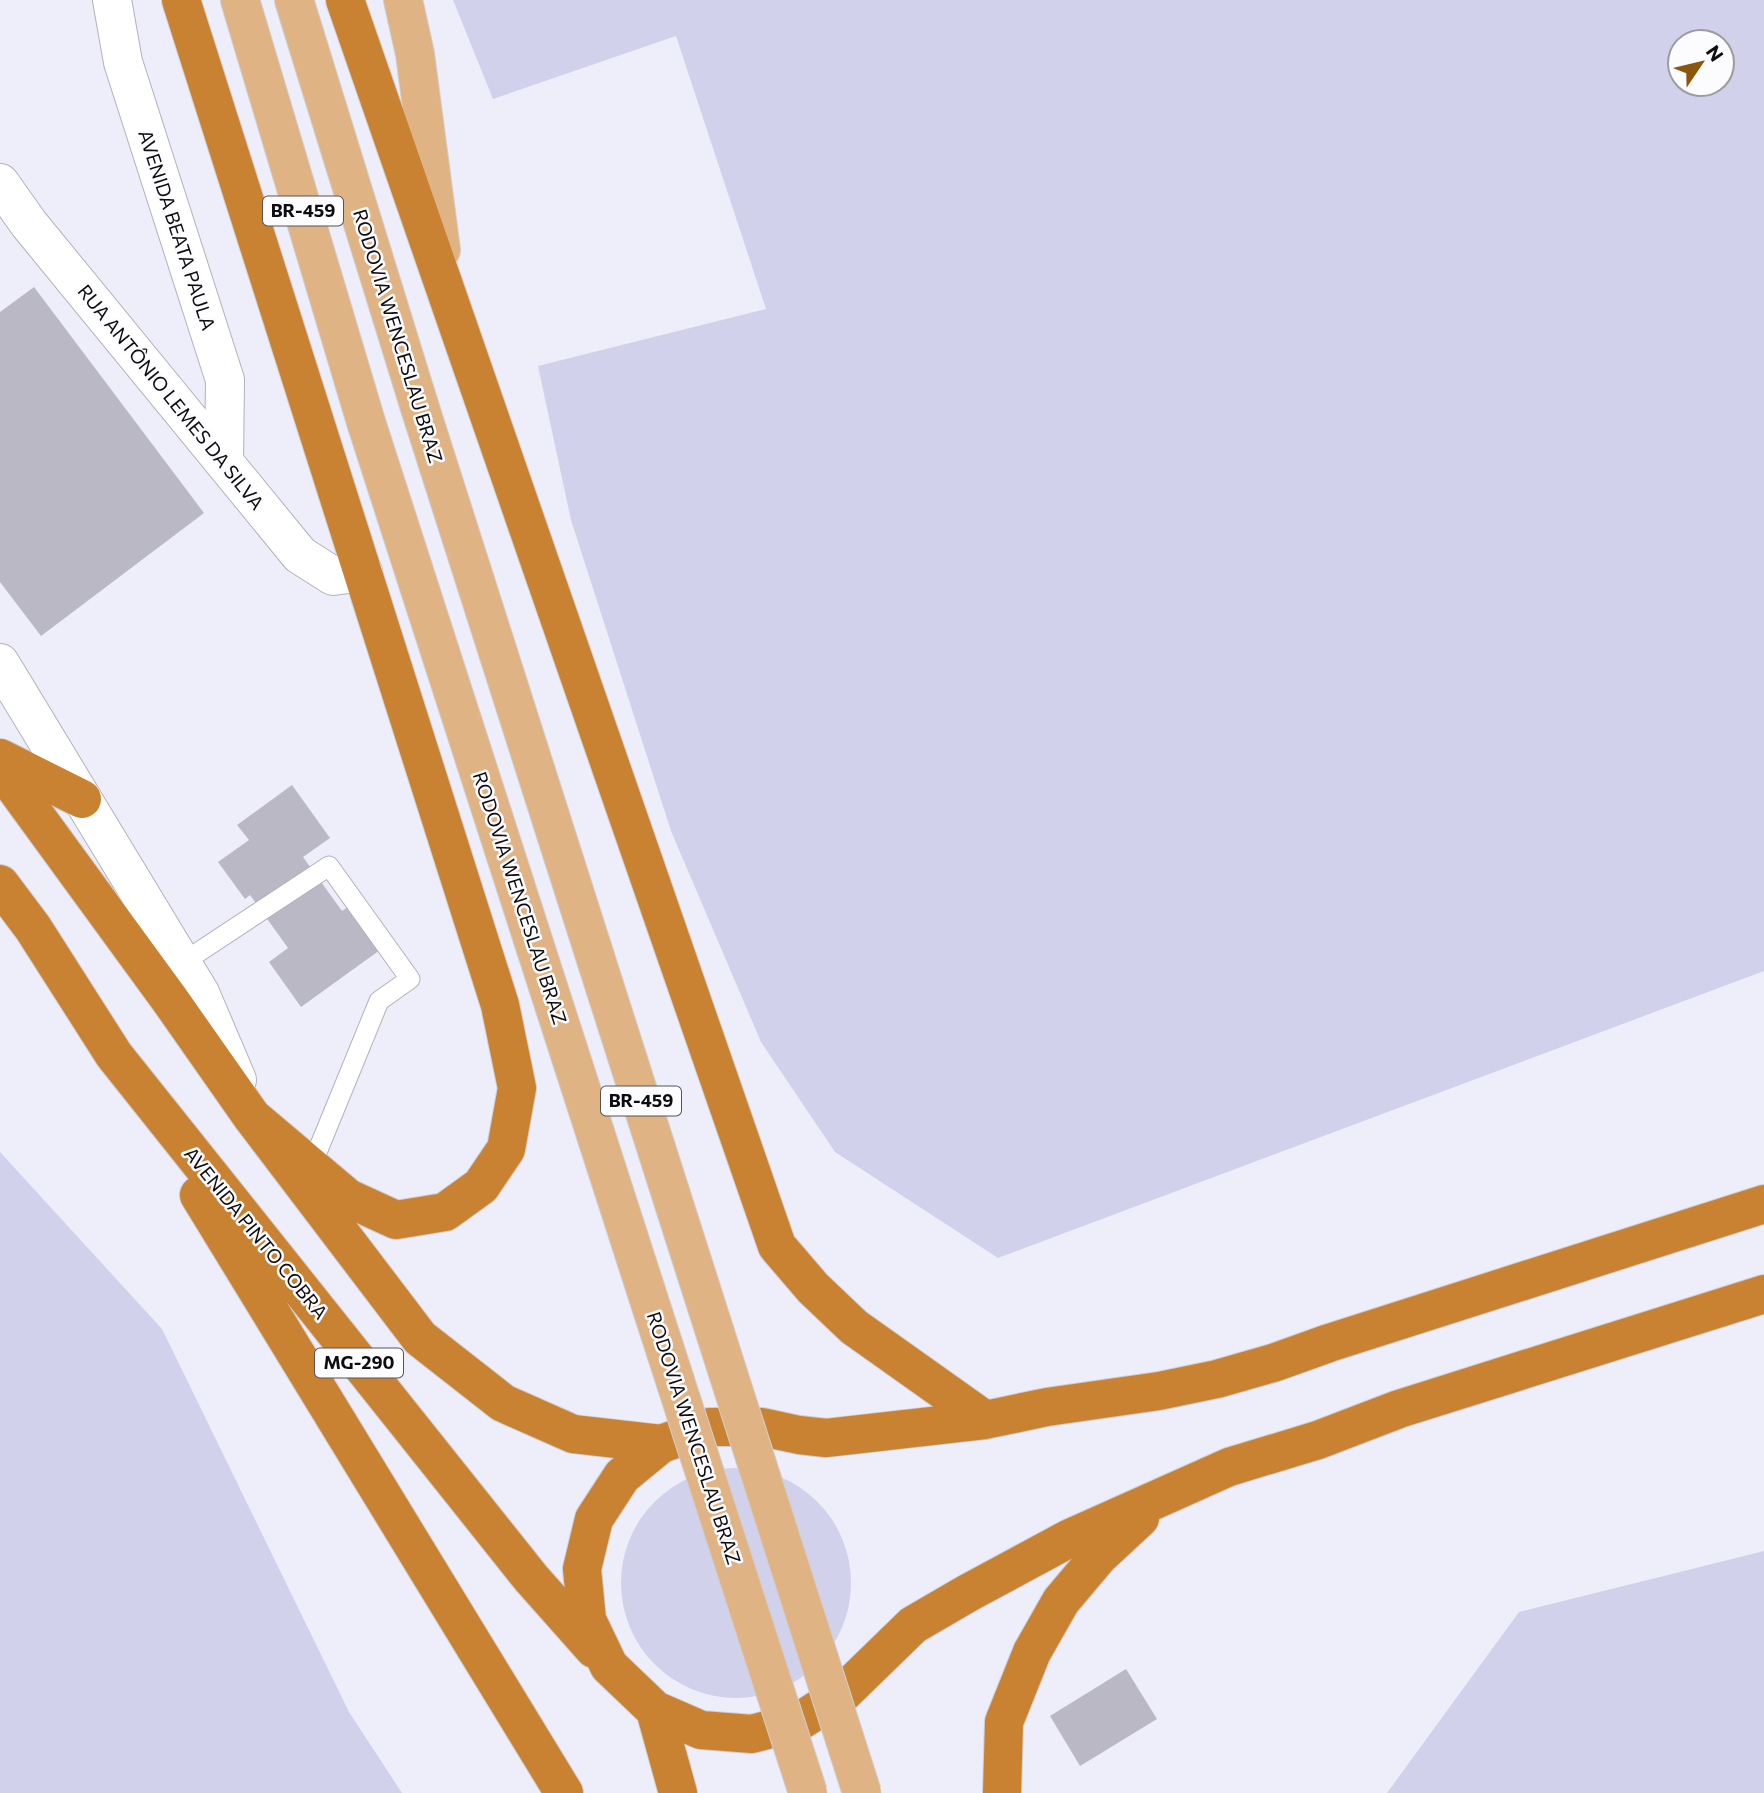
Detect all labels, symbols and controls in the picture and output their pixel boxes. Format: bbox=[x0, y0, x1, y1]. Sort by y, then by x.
north arrow bbox=[1666, 28, 1736, 98]
text: N bbox=[1702, 41, 1729, 65]
street label: AVENIDA BEATA PAULA bbox=[134, 127, 221, 333]
road number: BR-459 bbox=[263, 196, 343, 226]
street label: RODOVIA WENCESLAU BRAZ bbox=[349, 206, 448, 466]
street label: RUA ANTÔNIO LEMES DA SILVA bbox=[73, 279, 270, 514]
street label: RODOVIA WENCESLAU BRAZ bbox=[469, 769, 572, 1027]
road number: BR-459 bbox=[601, 1086, 681, 1116]
street label: AVENIDA PINTO COBRA bbox=[180, 1142, 333, 1323]
street label: RODOVIA WENCESLAU BRAZ bbox=[643, 1309, 746, 1567]
road number: MG-290 bbox=[315, 1348, 403, 1378]

